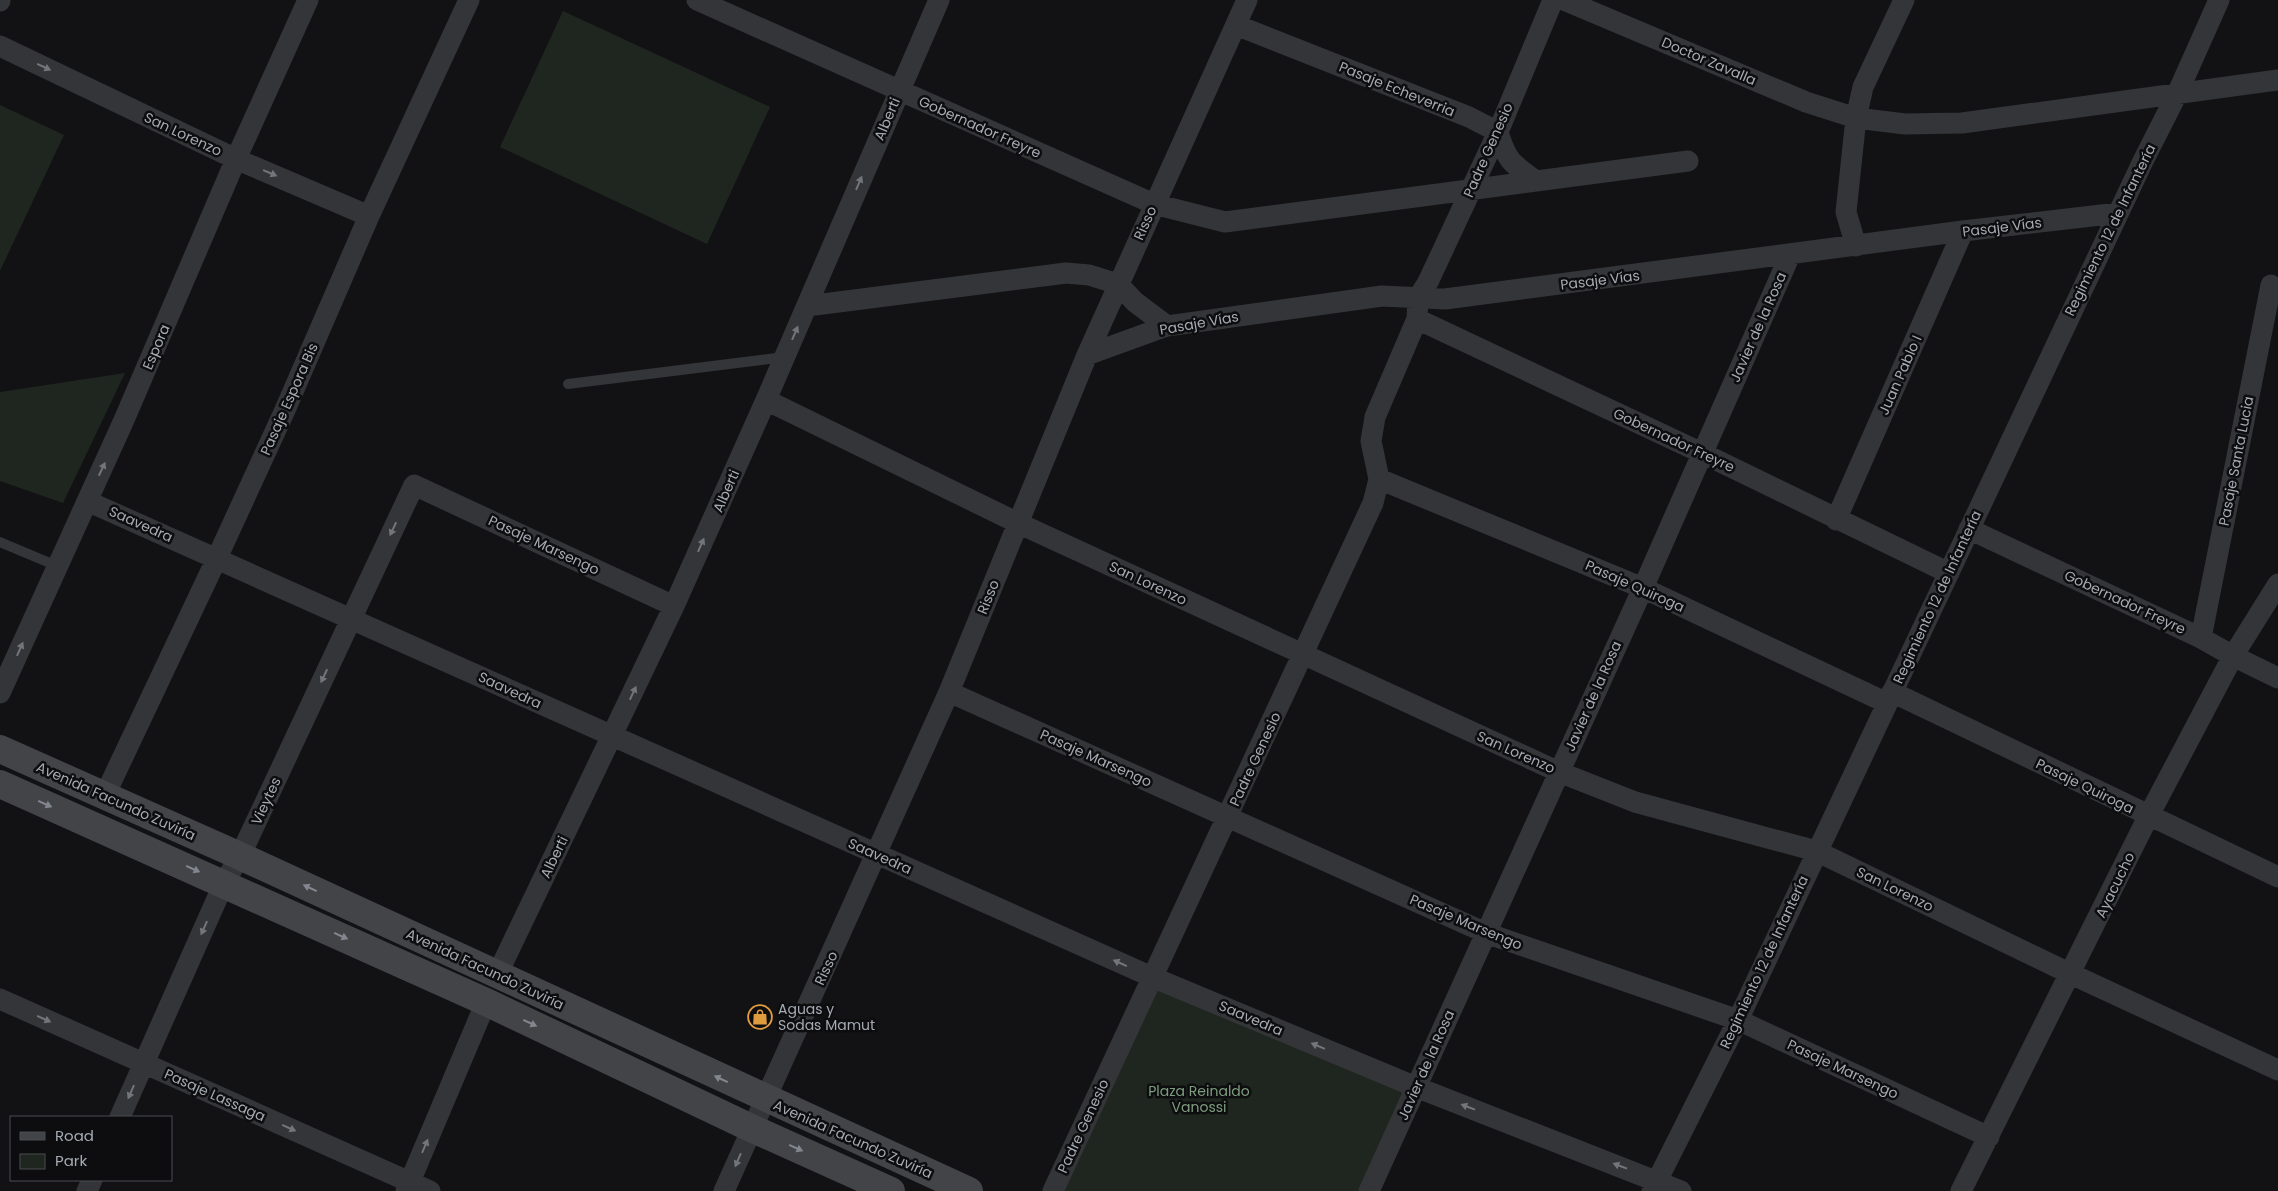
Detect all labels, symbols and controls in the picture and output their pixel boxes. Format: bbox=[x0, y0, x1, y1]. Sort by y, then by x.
street label: Doctor Zavalla bbox=[1659, 32, 1759, 90]
street label: Pasaje Echeverria bbox=[1336, 57, 1458, 121]
one-way arrow bbox=[37, 64, 51, 72]
street label: Gobernador Freyre bbox=[916, 91, 1045, 163]
street label: Alberti bbox=[869, 94, 905, 144]
street label: Padre Genesio bbox=[1458, 99, 1518, 200]
street label: San Lorenzo bbox=[141, 107, 225, 161]
street label: Regimiento 12 de Infantería bbox=[2060, 141, 2160, 319]
one-way arrow bbox=[263, 170, 277, 178]
one-way arrow bbox=[856, 176, 864, 190]
street label: Risso bbox=[1129, 203, 1161, 243]
street label: Pasaje Vías bbox=[1961, 212, 2043, 242]
street label: Pasaje Vías bbox=[1559, 265, 1641, 295]
street label: Javier de la Rosa bbox=[1725, 269, 1791, 385]
street label: Pasaje Vías bbox=[1158, 306, 1240, 340]
street label: Espora bbox=[137, 321, 175, 373]
one-way arrow bbox=[792, 326, 800, 340]
street label: Juan Pablo I bbox=[1874, 332, 1926, 418]
street label: Pasaje Espora Bis bbox=[255, 340, 323, 458]
street label: Pasaje Santa Lucia bbox=[2214, 395, 2258, 527]
street label: Gobernador Freyre bbox=[1610, 403, 1738, 477]
one-way arrow bbox=[98, 462, 106, 476]
street label: Alberti bbox=[708, 466, 744, 516]
street label: Saavedra bbox=[106, 501, 176, 547]
street label: Regimiento 12 de Infantería bbox=[1888, 507, 1986, 687]
street label: Pasaje Marsengo bbox=[485, 511, 603, 580]
one-way arrow bbox=[389, 522, 397, 536]
one-way arrow bbox=[698, 538, 706, 552]
street label: Pasaje Quiroga bbox=[1582, 555, 1688, 617]
street label: San Lorenzo bbox=[1106, 556, 1190, 610]
street label: Gobernador Freyre bbox=[2061, 565, 2189, 639]
street label: Risso bbox=[972, 577, 1004, 617]
street label: Javier de la Rosa bbox=[1560, 638, 1626, 754]
one-way arrow bbox=[16, 642, 24, 656]
street label: Saavedra bbox=[475, 667, 545, 713]
one-way arrow bbox=[320, 669, 328, 683]
one-way arrow bbox=[629, 686, 637, 700]
street label: Padre Genesio bbox=[1224, 709, 1286, 809]
street label: Pasaje Marsengo bbox=[1037, 724, 1155, 792]
street label: San Lorenzo bbox=[1474, 726, 1558, 778]
street label: Pasaje Quiroga bbox=[2033, 754, 2137, 818]
street label: Avenida Facundo Zuviría bbox=[33, 757, 199, 845]
street label: Vieytes bbox=[246, 774, 286, 828]
one-way arrow bbox=[38, 800, 52, 808]
street label: Alberti bbox=[535, 832, 573, 882]
street label: Saavedra bbox=[845, 833, 915, 879]
street label: Ayacucho bbox=[2091, 849, 2139, 921]
street label: San Lorenzo bbox=[1853, 862, 1937, 916]
one-way arrow bbox=[186, 866, 200, 874]
street label: Regimiento 12 de Infantería bbox=[1715, 872, 1813, 1052]
one-way arrow bbox=[303, 884, 317, 892]
street label: Pasaje Marsengo bbox=[1407, 889, 1525, 955]
one-way arrow bbox=[200, 921, 208, 935]
street label: Avenida Facundo Zuviría bbox=[403, 924, 567, 1014]
one-way arrow bbox=[334, 933, 348, 941]
street label: Risso bbox=[809, 948, 843, 988]
one-way arrow bbox=[1113, 958, 1127, 966]
street label: Saavedra bbox=[1216, 996, 1286, 1040]
place label: Aguas y Sodas Mamut bbox=[778, 999, 875, 1035]
shop icon: Aguas y Sodas Mamut bbox=[747, 1004, 773, 1030]
street label: Javier de la Rosa bbox=[1393, 1007, 1459, 1123]
one-way arrow bbox=[37, 1015, 51, 1023]
one-way arrow bbox=[523, 1019, 537, 1027]
street label: Pasaje Marsengo bbox=[1784, 1035, 1902, 1104]
one-way arrow bbox=[1310, 1042, 1325, 1050]
street label: Pasaje Lassaga bbox=[161, 1064, 269, 1126]
one-way arrow bbox=[714, 1074, 728, 1082]
street label: Padre Genesio bbox=[1052, 1076, 1114, 1176]
park label: Plaza Reinaldo Vanossi bbox=[1148, 1081, 1250, 1117]
one-way arrow bbox=[127, 1085, 135, 1099]
street label: Avenida Facundo Zuviría bbox=[770, 1095, 936, 1183]
one-way arrow bbox=[1461, 1103, 1476, 1110]
legend bbox=[10, 1116, 172, 1181]
one-way arrow bbox=[282, 1124, 296, 1132]
text: Road bbox=[55, 1125, 94, 1146]
one-way arrow bbox=[422, 1139, 430, 1153]
one-way arrow bbox=[789, 1145, 803, 1153]
text: Park bbox=[55, 1150, 87, 1171]
one-way arrow bbox=[733, 1153, 741, 1167]
one-way arrow bbox=[1613, 1161, 1627, 1169]

